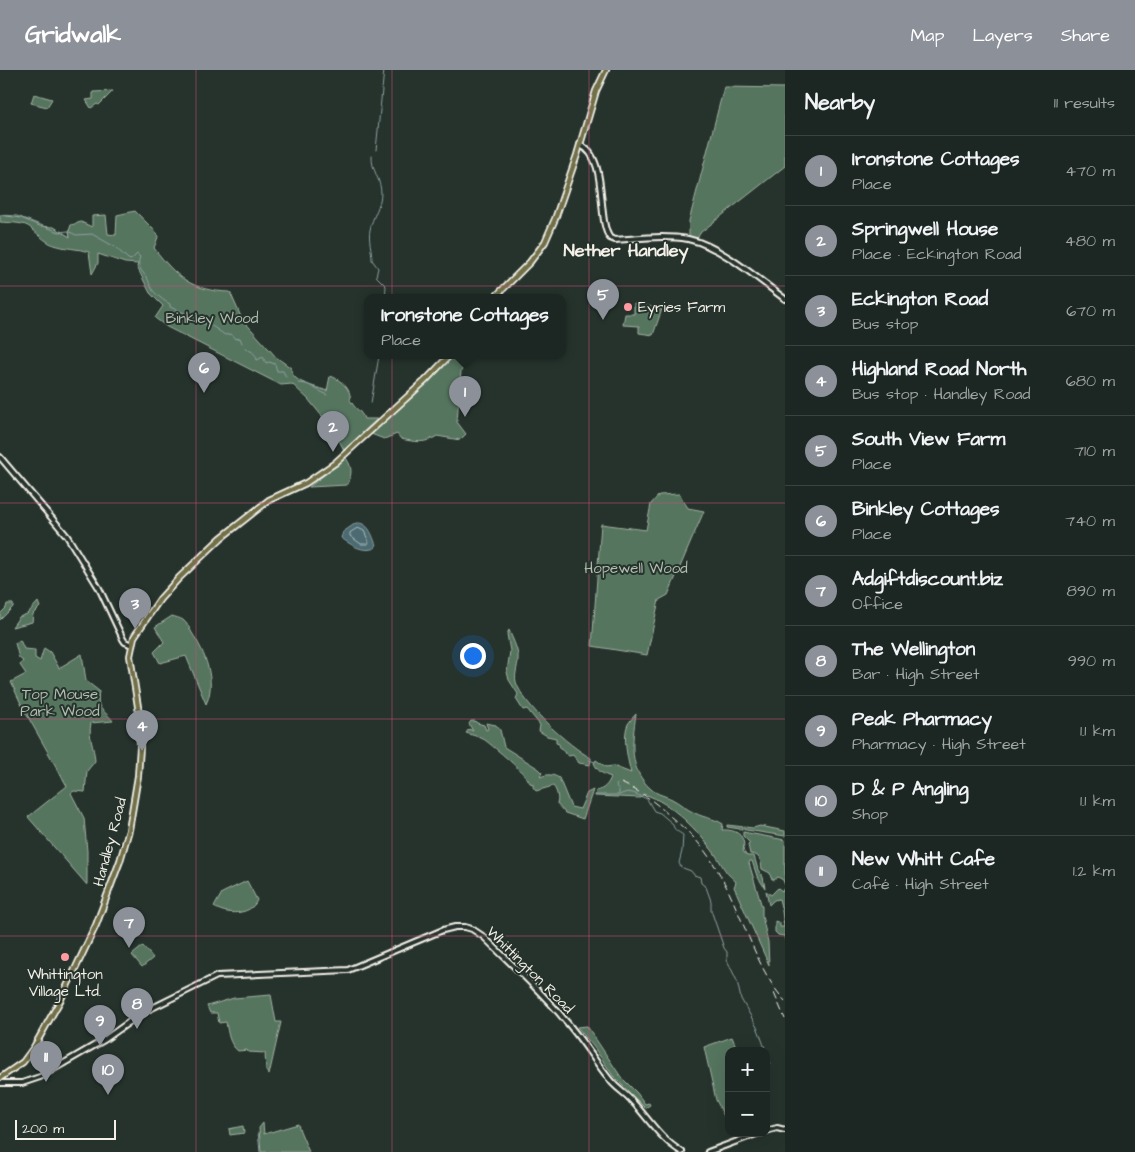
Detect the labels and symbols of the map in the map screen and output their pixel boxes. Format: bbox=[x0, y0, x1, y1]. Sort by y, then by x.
district label: Nether Handley bbox=[564, 238, 689, 264]
pin: 5 bbox=[587, 279, 619, 320]
place label: Eyries Farm bbox=[638, 297, 726, 319]
marker: Eyries Farm bbox=[622, 301, 634, 313]
park label: Binkley Wood bbox=[165, 308, 259, 330]
pin: 6 bbox=[188, 352, 220, 393]
pin: 1 bbox=[449, 376, 481, 417]
pin: 2 bbox=[317, 411, 349, 452]
park label: Hopewell Wood bbox=[584, 558, 688, 579]
pin: 3 bbox=[119, 588, 151, 629]
your location bbox=[460, 643, 486, 669]
park label: Top Mouse Park Wood bbox=[20, 684, 100, 722]
pin: 4 bbox=[126, 710, 158, 751]
street label: Handley Road bbox=[88, 795, 133, 889]
pin: 7 bbox=[113, 907, 145, 948]
street label: Whittington Road bbox=[481, 922, 579, 1019]
marker: Whittington Village Ltd. bbox=[59, 951, 71, 963]
place label: Whittington Village Ltd. bbox=[27, 964, 103, 1003]
pin: 8 bbox=[121, 988, 153, 1029]
pin: 9 bbox=[84, 1005, 116, 1046]
pin: 11 bbox=[30, 1041, 62, 1082]
pin: 10 bbox=[92, 1054, 124, 1095]
scale bar bbox=[15, 1117, 116, 1140]

